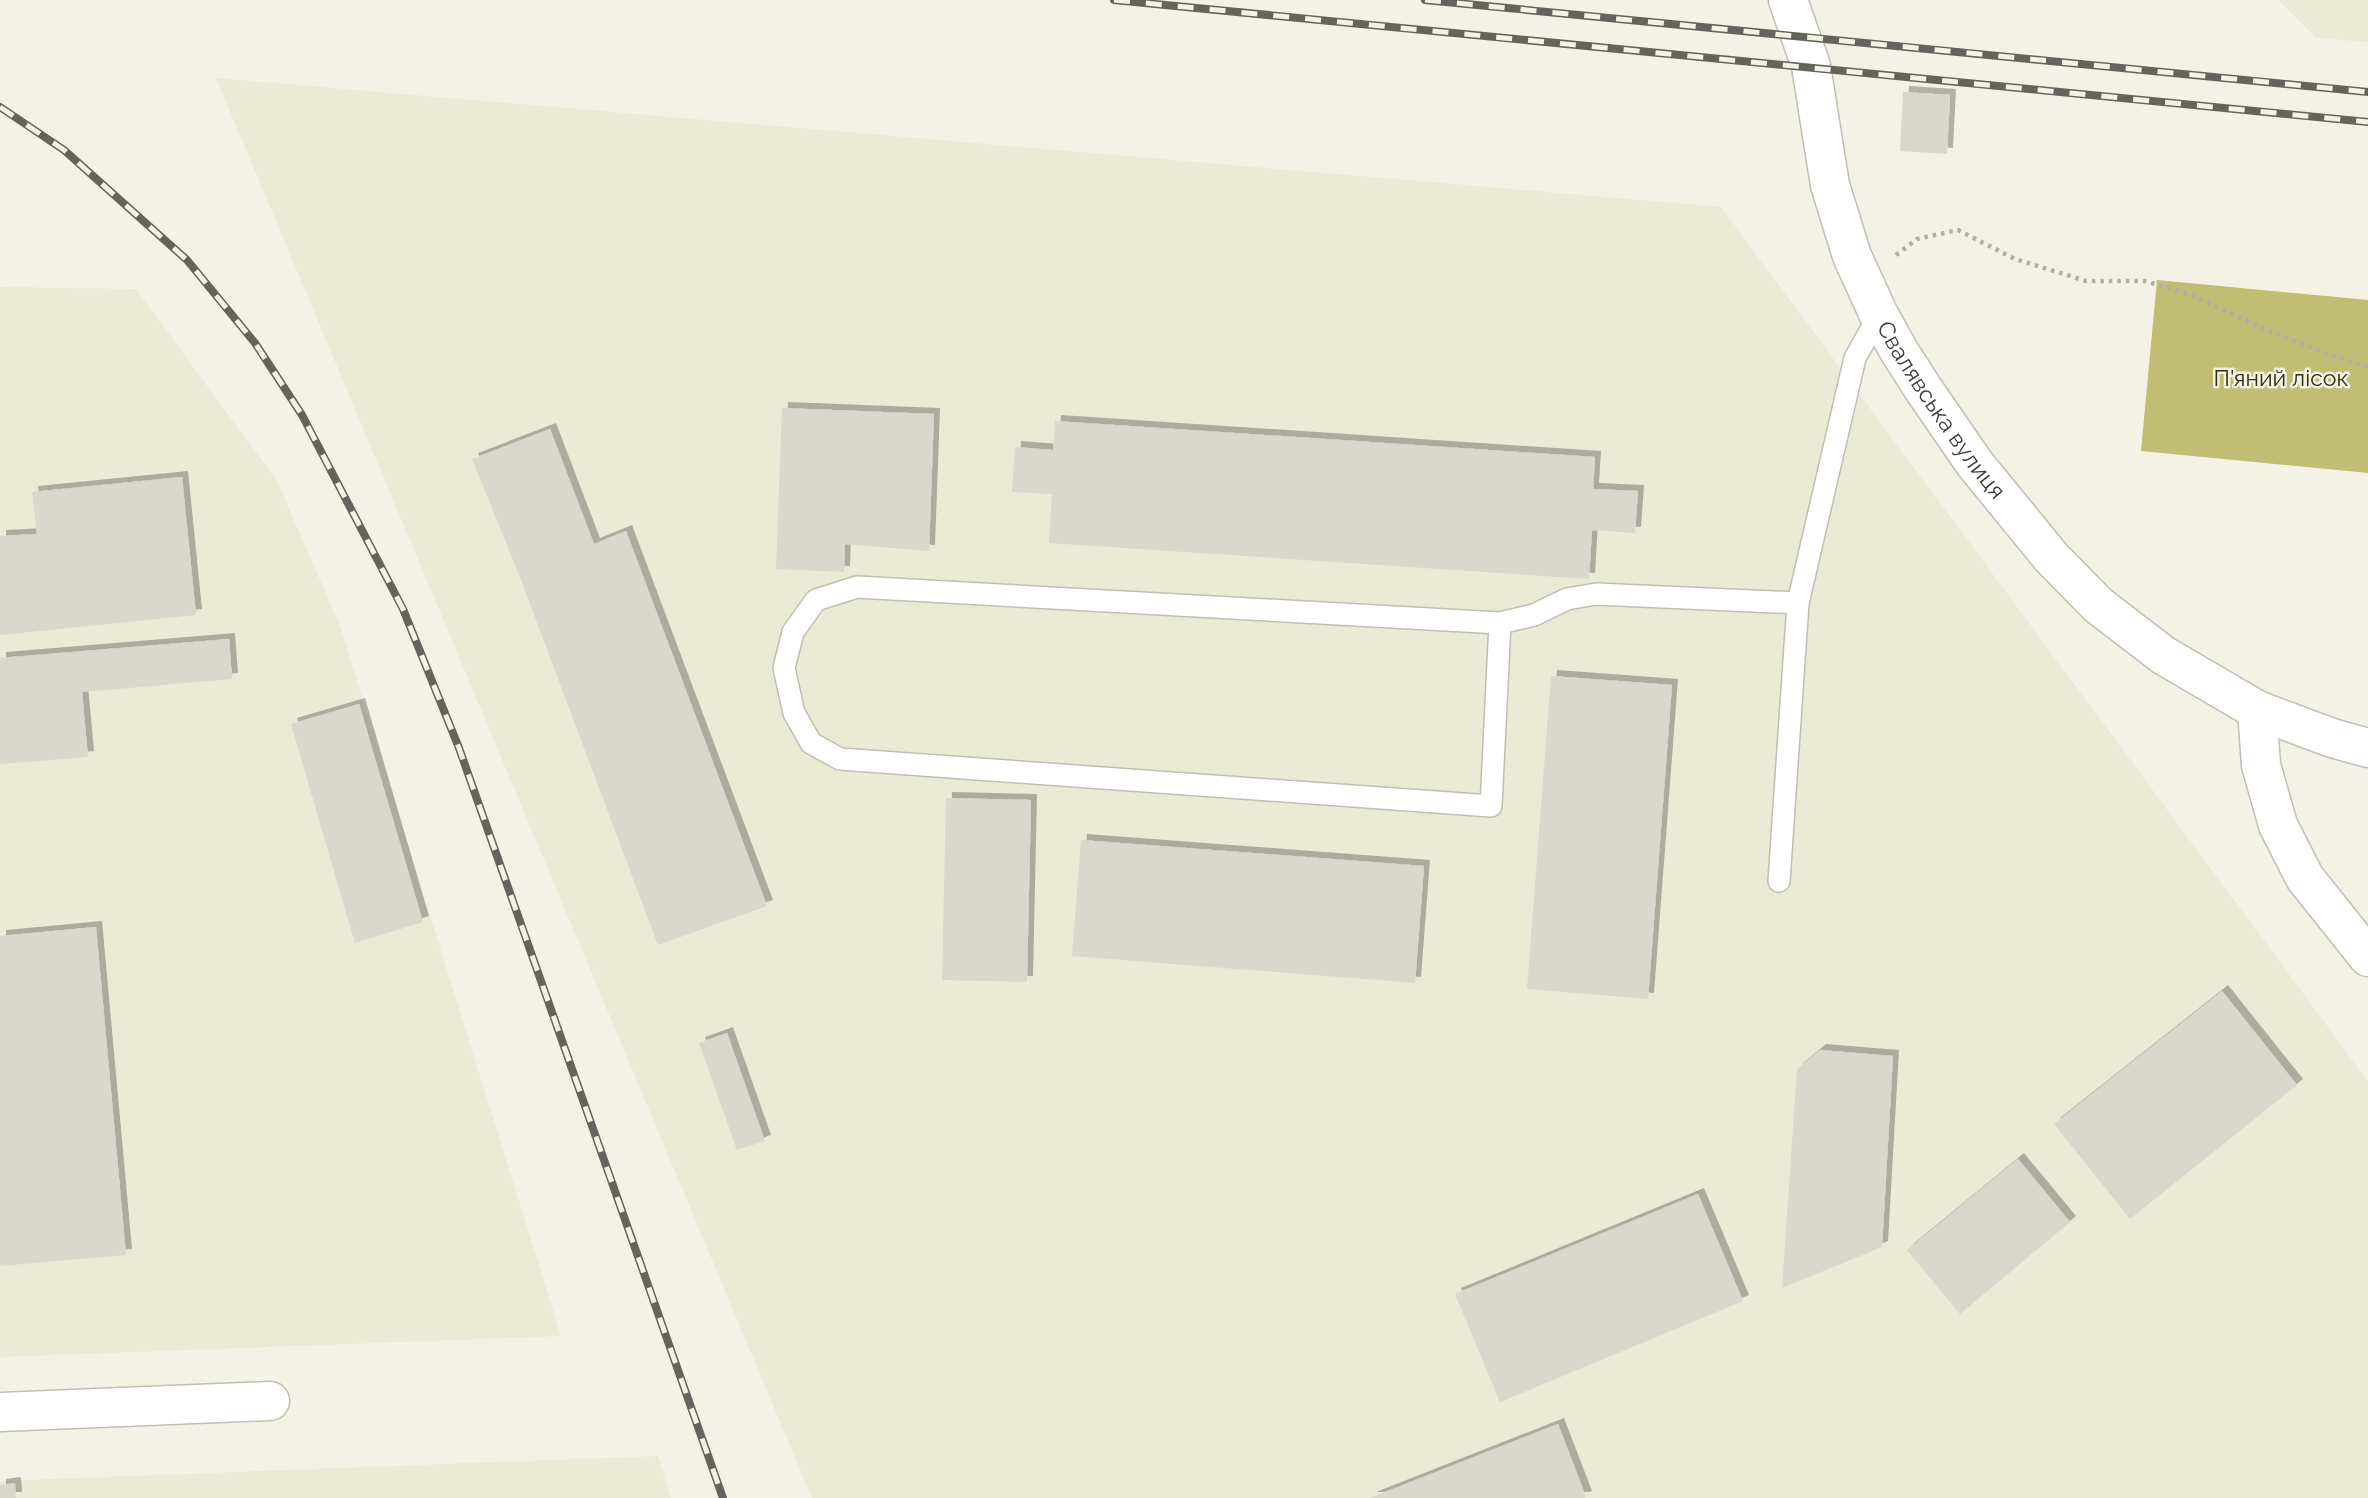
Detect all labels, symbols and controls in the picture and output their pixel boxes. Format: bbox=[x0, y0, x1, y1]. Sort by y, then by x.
street label: Свалявська вулиця bbox=[1872, 316, 2011, 504]
park label: П'яний лісок bbox=[2214, 364, 2348, 391]

